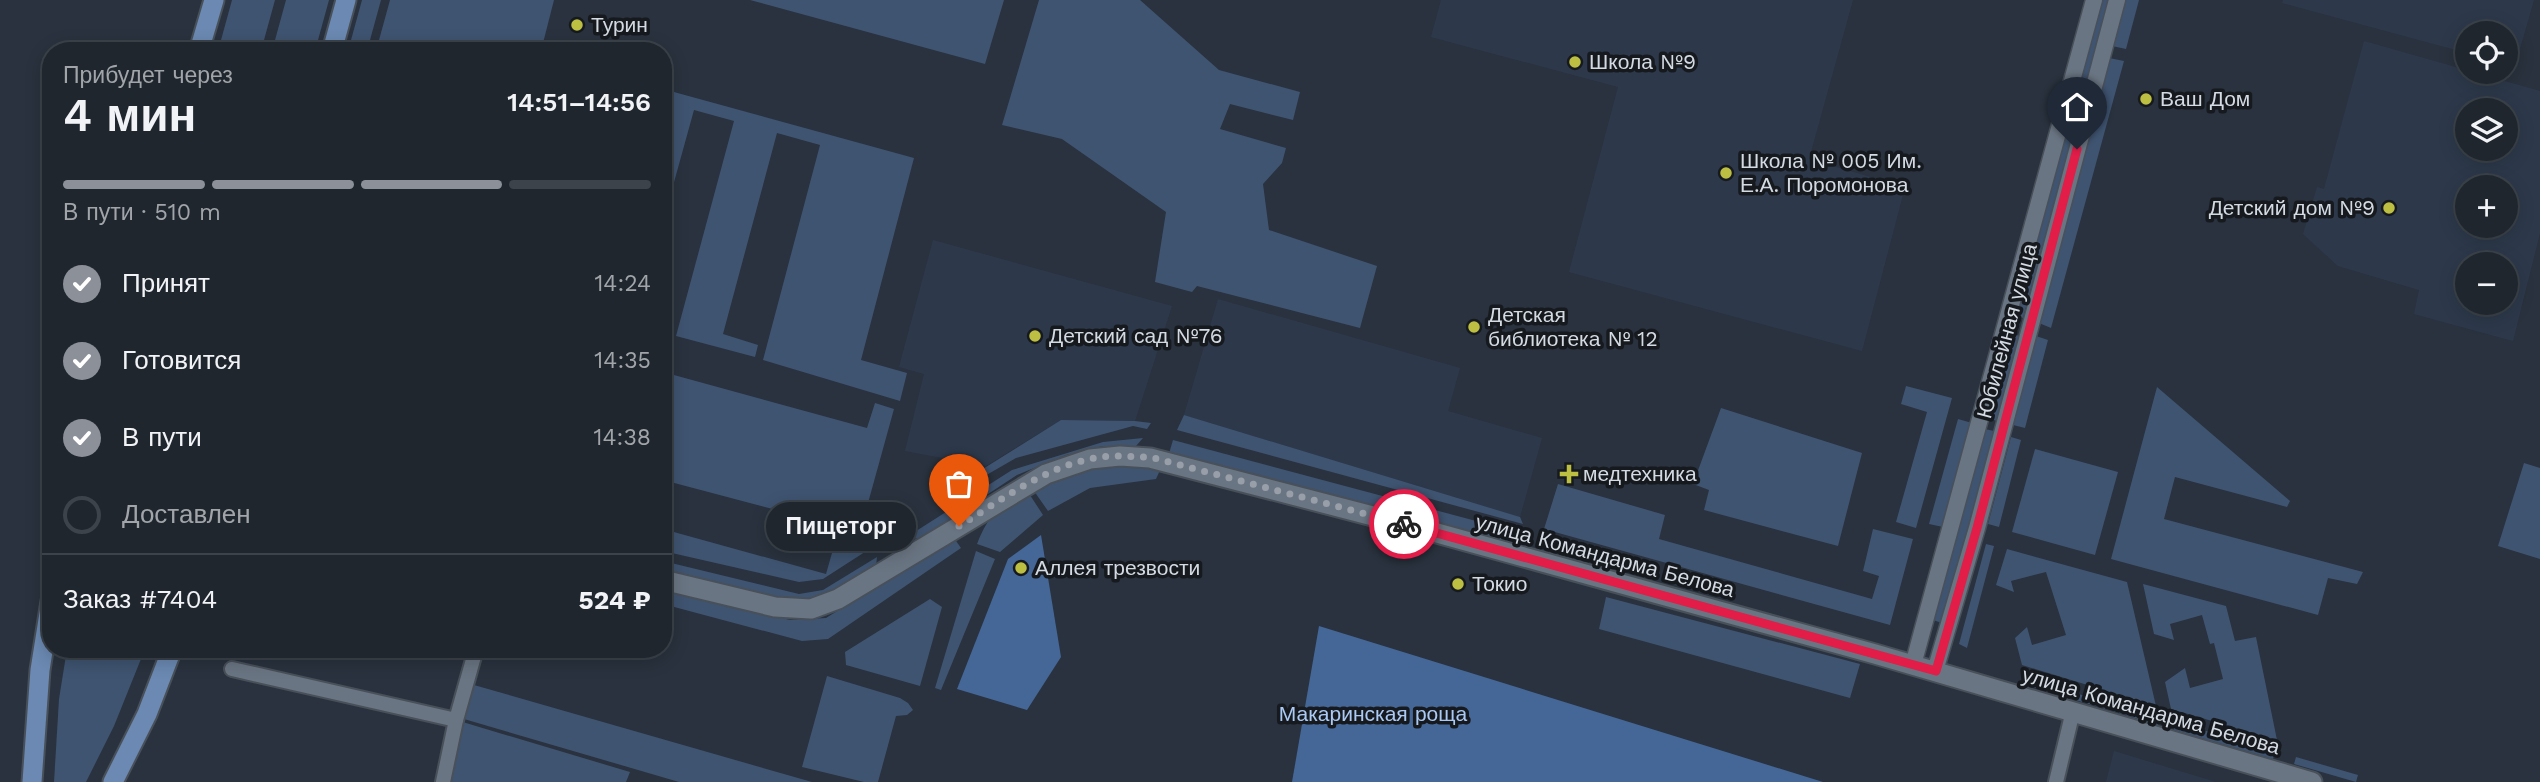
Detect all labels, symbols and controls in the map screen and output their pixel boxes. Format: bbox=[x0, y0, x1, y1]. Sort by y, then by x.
place label: Турин bbox=[591, 12, 648, 37]
marker: Турин bbox=[569, 17, 585, 33]
map controls bbox=[2455, 21, 2518, 315]
button: locate bbox=[2455, 21, 2518, 84]
place label: Школа №9 bbox=[1589, 49, 1696, 74]
marker: Школа №9 bbox=[1567, 54, 1583, 70]
text: Прибудет через bbox=[63, 62, 233, 89]
pin bbox=[2047, 77, 2107, 149]
place label: Ваш Дом bbox=[2160, 86, 2250, 111]
text: 14:51–14:56 bbox=[507, 87, 651, 117]
text: 4 мин bbox=[63, 88, 196, 142]
icon: home bbox=[2058, 88, 2096, 126]
marker: Ваш Дом bbox=[2138, 91, 2154, 107]
button: layers bbox=[2455, 98, 2518, 161]
place label: Школа № 005 Им. Е.А. Поромонова bbox=[1740, 148, 1922, 197]
marker: Школа № 005 Им. Е.А. Поромонова bbox=[1718, 165, 1734, 181]
button: + bbox=[2455, 175, 2518, 238]
place label: Детский дом №9 bbox=[2209, 195, 2375, 220]
text: В пути · 510 m bbox=[63, 199, 221, 226]
marker: Детский дом №9 bbox=[2381, 200, 2397, 216]
street label: Юбилейная улица bbox=[1971, 240, 2042, 421]
button: − bbox=[2455, 252, 2518, 315]
icon: check bbox=[63, 265, 101, 303]
text: Принят bbox=[122, 268, 210, 298]
text: 14:24 bbox=[594, 270, 651, 297]
place label: Детская библиотека № 12 bbox=[1488, 302, 1658, 351]
marker: Детская библиотека № 12 bbox=[1466, 319, 1482, 335]
place label: Детский сад №76 bbox=[1049, 323, 1223, 348]
marker: Детский сад №76 bbox=[1027, 328, 1043, 344]
icon: check bbox=[63, 342, 101, 380]
text: Готовится bbox=[122, 345, 241, 375]
text: 14:35 bbox=[594, 347, 651, 374]
icon: check bbox=[63, 419, 101, 457]
text: В пути bbox=[122, 422, 202, 452]
text: 14:38 bbox=[594, 424, 651, 451]
pin bbox=[929, 454, 989, 526]
place label: медтехника bbox=[1583, 461, 1697, 486]
icon: bag bbox=[940, 465, 978, 503]
marker: медтехника bbox=[1561, 466, 1577, 482]
courier bbox=[1369, 489, 1439, 559]
text: Доставлен bbox=[122, 499, 251, 529]
callout: Пищеторг bbox=[766, 502, 917, 550]
icon: bike bbox=[1385, 505, 1423, 543]
street label: улица Командарма Белова bbox=[1473, 509, 1738, 602]
text: Пищеторг bbox=[785, 513, 897, 540]
place label: Аллея трезвости bbox=[1035, 555, 1200, 580]
marker: Аллея трезвости bbox=[1013, 560, 1029, 576]
place label: Токио bbox=[1472, 571, 1527, 596]
marker: Токио bbox=[1450, 576, 1466, 592]
text: Заказ #7404 bbox=[63, 584, 217, 614]
text: 524 ₽ bbox=[579, 585, 651, 615]
street label: улица Командарма Белова bbox=[2019, 662, 2283, 759]
park label: Макаринская роща bbox=[1279, 701, 1468, 726]

